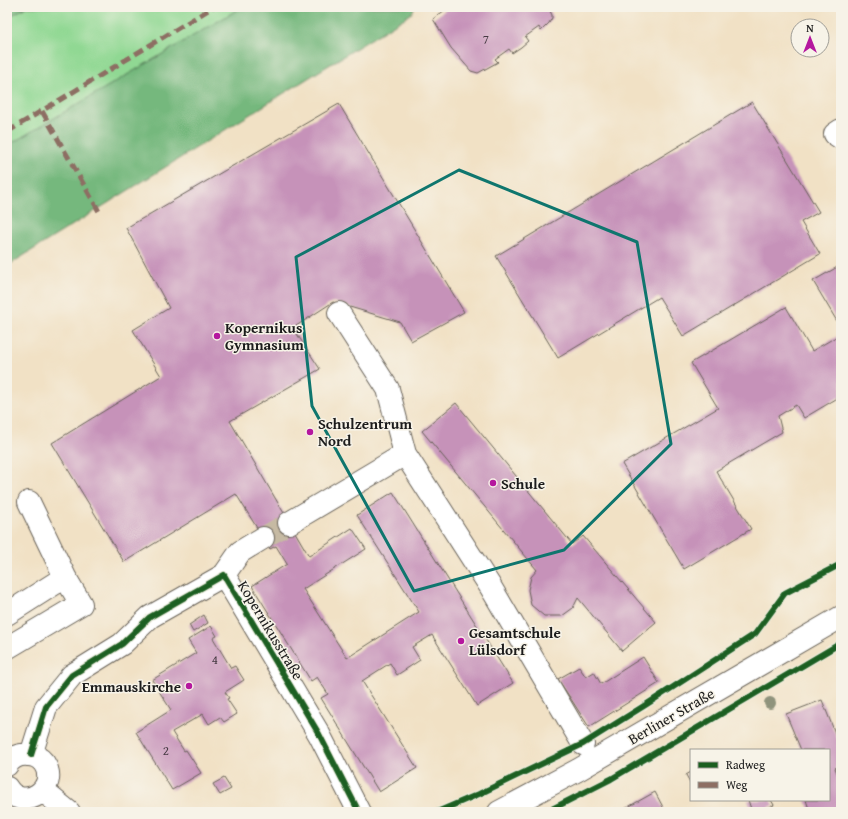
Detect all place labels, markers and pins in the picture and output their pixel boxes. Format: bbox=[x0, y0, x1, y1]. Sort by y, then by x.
place label: Kopernikus Gymnasium bbox=[225, 317, 304, 355]
marker: Kopernikus Gymnasium bbox=[212, 331, 222, 341]
place label: Schulzentrum Nord bbox=[318, 413, 412, 451]
marker: Schulzentrum Nord bbox=[305, 427, 315, 437]
place label: Schule bbox=[501, 473, 545, 494]
marker: Schule bbox=[488, 478, 498, 488]
place label: Gesamtschule Lülsdorf bbox=[469, 622, 561, 660]
marker: Gesamtschule Lülsdorf bbox=[456, 636, 466, 646]
place label: Emmauskirche bbox=[82, 676, 181, 697]
marker: Emmauskirche bbox=[184, 681, 194, 691]

